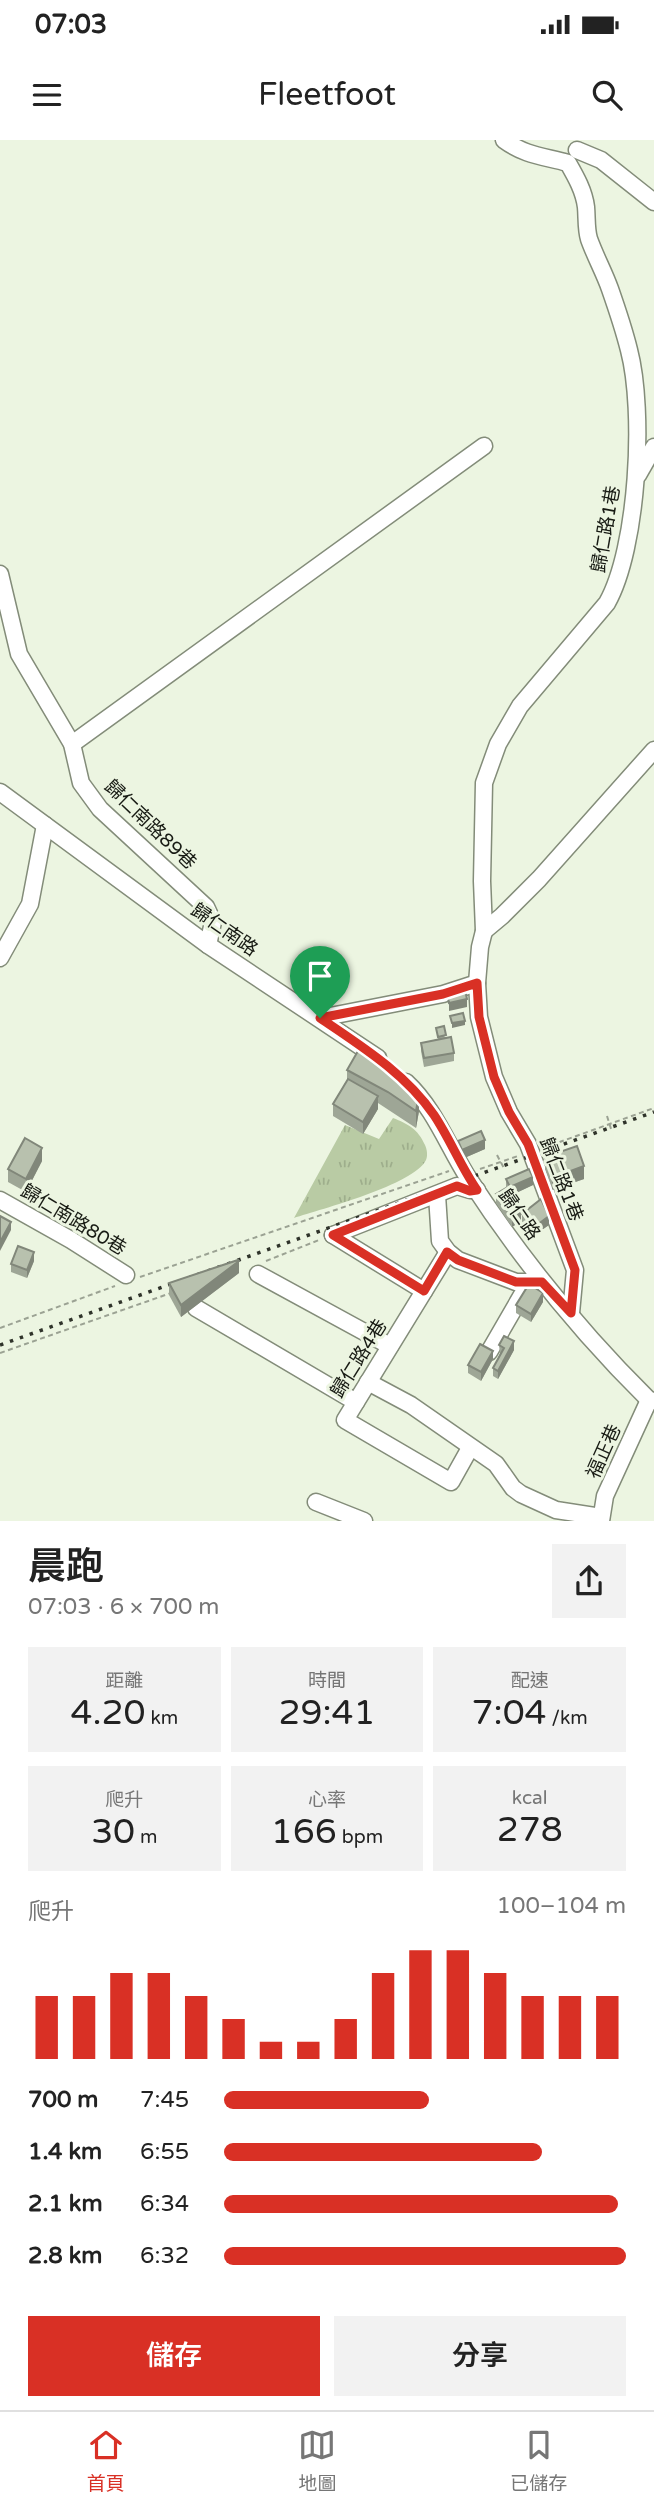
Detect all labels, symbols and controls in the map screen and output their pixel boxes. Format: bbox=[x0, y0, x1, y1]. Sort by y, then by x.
text: 07:03 bbox=[35, 9, 107, 40]
icon: menu bbox=[28, 76, 66, 114]
text: Fleetfoot bbox=[258, 76, 396, 114]
icon: search bbox=[588, 76, 626, 114]
street label: 歸仁路1巷 bbox=[588, 484, 624, 574]
street label: 歸仁南路89巷 bbox=[100, 776, 201, 874]
street label: 歸仁南路 bbox=[187, 899, 262, 961]
pin bbox=[290, 946, 350, 1018]
icon: arrive bbox=[301, 957, 339, 995]
street label: 歸仁路1巷 bbox=[535, 1134, 587, 1224]
street label: 歸仁南路80巷 bbox=[17, 1180, 130, 1260]
street label: 歸仁路 bbox=[494, 1185, 545, 1244]
street label: 歸仁路4巷 bbox=[326, 1315, 391, 1402]
street label: 福正巷 bbox=[582, 1421, 626, 1482]
text: 晨跑 bbox=[28, 1544, 104, 1590]
button: share bbox=[552, 1544, 626, 1618]
text: 07:03 · 6 × 700 m bbox=[28, 1593, 219, 1621]
text: 距離 bbox=[105, 1670, 143, 1692]
text: 時間 bbox=[308, 1670, 346, 1692]
text: 配速 bbox=[511, 1670, 549, 1692]
text: 4.20 bbox=[70, 1692, 145, 1734]
text: 29:41 bbox=[278, 1692, 376, 1734]
text: 7:04 bbox=[472, 1692, 547, 1734]
text: km bbox=[145, 1707, 178, 1729]
text: /km bbox=[547, 1707, 588, 1729]
text: kcal bbox=[512, 1787, 548, 1809]
text: 爬升 bbox=[105, 1789, 143, 1811]
text: 心率 bbox=[308, 1789, 346, 1811]
text: 278 bbox=[497, 1809, 563, 1851]
text: 30 bbox=[91, 1811, 135, 1853]
text: 166 bbox=[271, 1811, 337, 1853]
text: m bbox=[135, 1826, 158, 1848]
text: bpm bbox=[337, 1826, 383, 1848]
text: 100–104 m bbox=[497, 1892, 626, 1920]
text: 爬升 bbox=[28, 1898, 74, 1926]
text: 700 m bbox=[28, 2086, 98, 2114]
text: 7:45 bbox=[140, 2086, 189, 2114]
text: 1.4 km bbox=[28, 2138, 102, 2166]
text: 6:55 bbox=[140, 2138, 189, 2166]
text: 2.1 km bbox=[28, 2190, 103, 2218]
text: 6:34 bbox=[140, 2190, 189, 2218]
text: 2.8 km bbox=[28, 2242, 102, 2270]
text: 6:32 bbox=[140, 2242, 189, 2270]
button: 儲存 bbox=[28, 2316, 320, 2396]
button: 分享 bbox=[334, 2316, 626, 2396]
tab: 首頁 bbox=[87, 2426, 125, 2495]
tab: 地圖 bbox=[298, 2426, 336, 2495]
tab: 已儲存 bbox=[510, 2426, 567, 2495]

